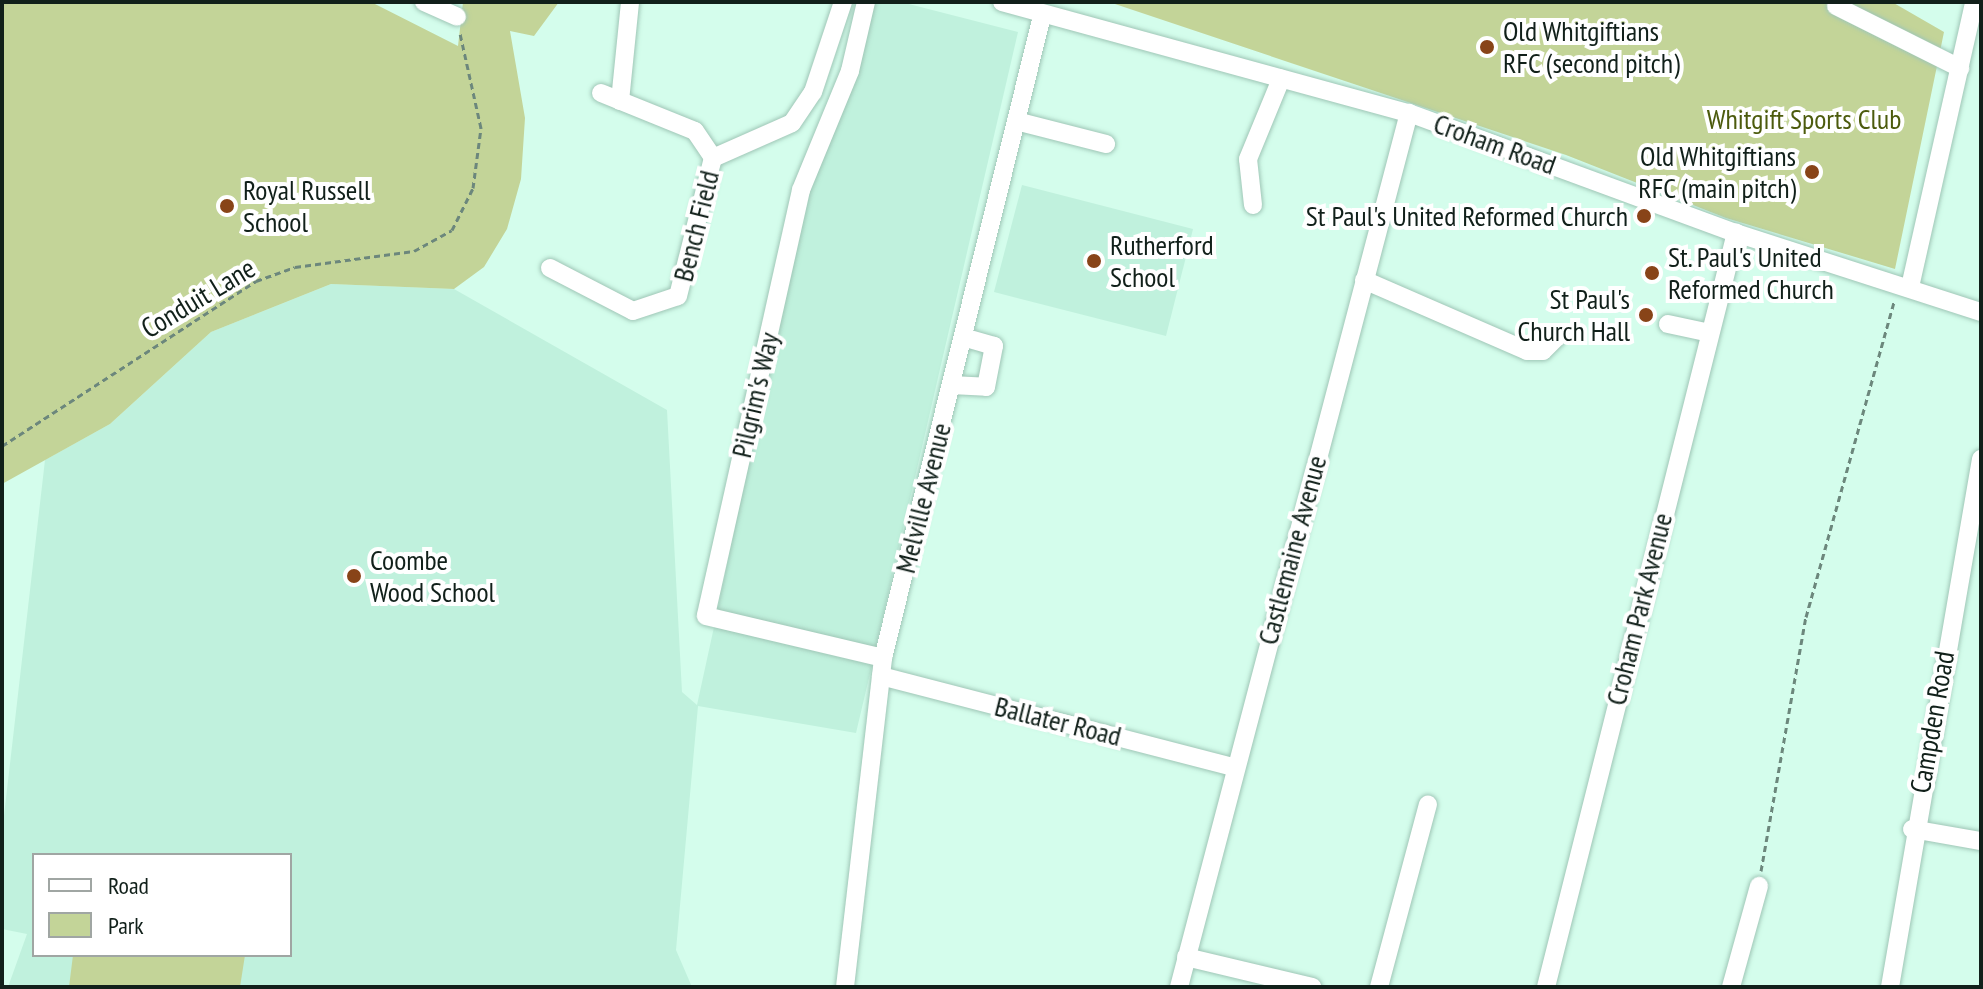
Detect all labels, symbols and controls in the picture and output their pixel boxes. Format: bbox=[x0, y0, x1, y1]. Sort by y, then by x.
place label: Old Whitgiftians RFC (second pitch) bbox=[1503, 14, 1681, 80]
marker: Old Whitgiftians RFC (second pitch) bbox=[1478, 38, 1496, 56]
park label: Whitgift Sports Club bbox=[1707, 102, 1901, 136]
street label: Croham Road bbox=[1429, 106, 1561, 182]
place label: Old Whitgiftians RFC (main pitch) bbox=[1637, 139, 1796, 205]
marker: Old Whitgiftians RFC (main pitch) bbox=[1803, 163, 1821, 181]
street label: Bench Field bbox=[666, 167, 726, 285]
place label: Royal Russell School bbox=[243, 173, 370, 239]
marker: Royal Russell School bbox=[218, 197, 236, 215]
place label: St Paul's United Reformed Church bbox=[1306, 199, 1628, 233]
marker: St Paul's United Reformed Church bbox=[1635, 207, 1653, 225]
place label: Rutherford School bbox=[1110, 228, 1214, 294]
place label: St. Paul's United Reformed Church bbox=[1668, 240, 1834, 306]
street label: Conduit Lane bbox=[135, 251, 261, 345]
marker: Rutherford School bbox=[1085, 252, 1103, 270]
marker: St. Paul's United Reformed Church bbox=[1643, 264, 1661, 282]
place label: St Paul's Church Hall bbox=[1518, 282, 1630, 348]
marker: St Paul's Church Hall bbox=[1637, 306, 1655, 324]
street label: Pilgrim's Way bbox=[724, 329, 786, 461]
street label: Melville Avenue bbox=[888, 419, 958, 577]
street label: Castlemaine Avenue bbox=[1251, 451, 1333, 649]
street label: Croham Park Avenue bbox=[1599, 509, 1679, 709]
place label: Coombe Wood School bbox=[370, 543, 495, 609]
marker: Coombe Wood School bbox=[345, 567, 363, 585]
street label: Campden Road bbox=[1903, 648, 1961, 796]
street label: Ballater Road bbox=[991, 689, 1125, 753]
legend bbox=[32, 853, 292, 957]
text: Road bbox=[108, 870, 149, 901]
text: Park bbox=[108, 910, 144, 941]

